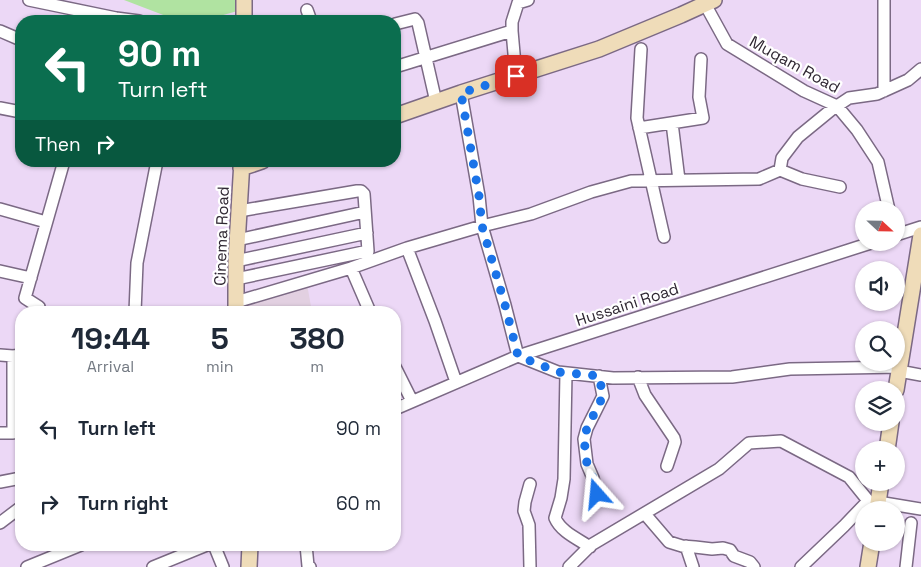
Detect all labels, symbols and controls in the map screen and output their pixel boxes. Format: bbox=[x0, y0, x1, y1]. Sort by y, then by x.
street label: Muqam Road bbox=[746, 31, 844, 98]
text: 90 m bbox=[118, 32, 201, 76]
icon: left bbox=[35, 35, 100, 100]
pin bbox=[495, 55, 537, 97]
icon: arrive bbox=[502, 62, 530, 90]
text: Turn left bbox=[118, 75, 208, 103]
icon: right bbox=[91, 130, 119, 158]
text: Then bbox=[35, 132, 81, 157]
street label: Cinema Road bbox=[209, 186, 234, 286]
north arrow bbox=[855, 201, 905, 251]
map controls bbox=[855, 201, 905, 551]
button: sound bbox=[855, 261, 905, 311]
street label: Hussaini Road bbox=[573, 278, 681, 331]
text: 19:44 bbox=[71, 319, 150, 358]
text: 5 bbox=[211, 319, 229, 358]
text: 380 bbox=[289, 319, 345, 358]
button: search bbox=[855, 321, 905, 371]
text: Arrival bbox=[87, 356, 134, 377]
text: min bbox=[206, 356, 233, 377]
text: m bbox=[310, 356, 324, 377]
button: layers bbox=[855, 381, 905, 431]
icon: left bbox=[35, 415, 63, 443]
text: Turn left bbox=[78, 416, 156, 441]
text: 90 m bbox=[336, 416, 381, 441]
button: + bbox=[855, 441, 905, 491]
position arrow bbox=[570, 467, 622, 519]
icon: right bbox=[35, 490, 63, 518]
text: Turn right bbox=[78, 491, 168, 516]
text: 60 m bbox=[336, 491, 381, 516]
button: − bbox=[855, 501, 905, 551]

